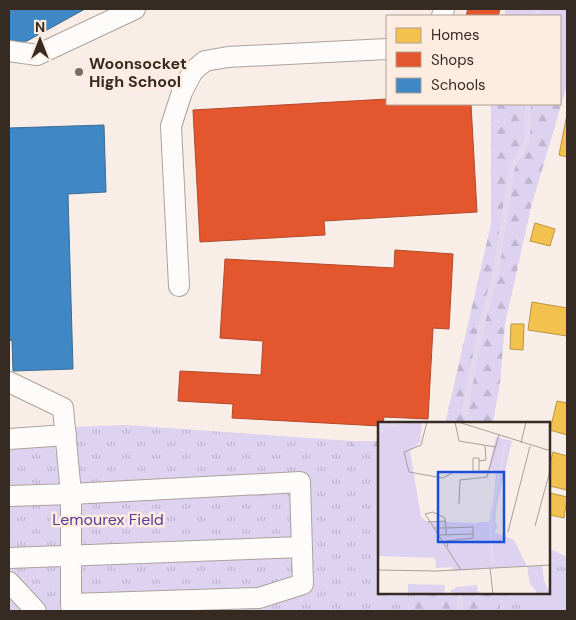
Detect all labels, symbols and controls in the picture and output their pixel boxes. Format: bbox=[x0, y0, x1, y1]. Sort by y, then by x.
north arrow bbox=[15, 15, 65, 65]
legend bbox=[386, 15, 561, 105]
text: N bbox=[35, 18, 45, 36]
text: Homes bbox=[431, 25, 480, 45]
text: Shops bbox=[431, 50, 474, 70]
place label: Woonsocket High School bbox=[89, 53, 187, 92]
marker: Woonsocket High School bbox=[73, 66, 85, 78]
text: Schools bbox=[431, 75, 486, 95]
inset map bbox=[378, 422, 551, 595]
park label: Lemourex Field bbox=[52, 509, 164, 530]

